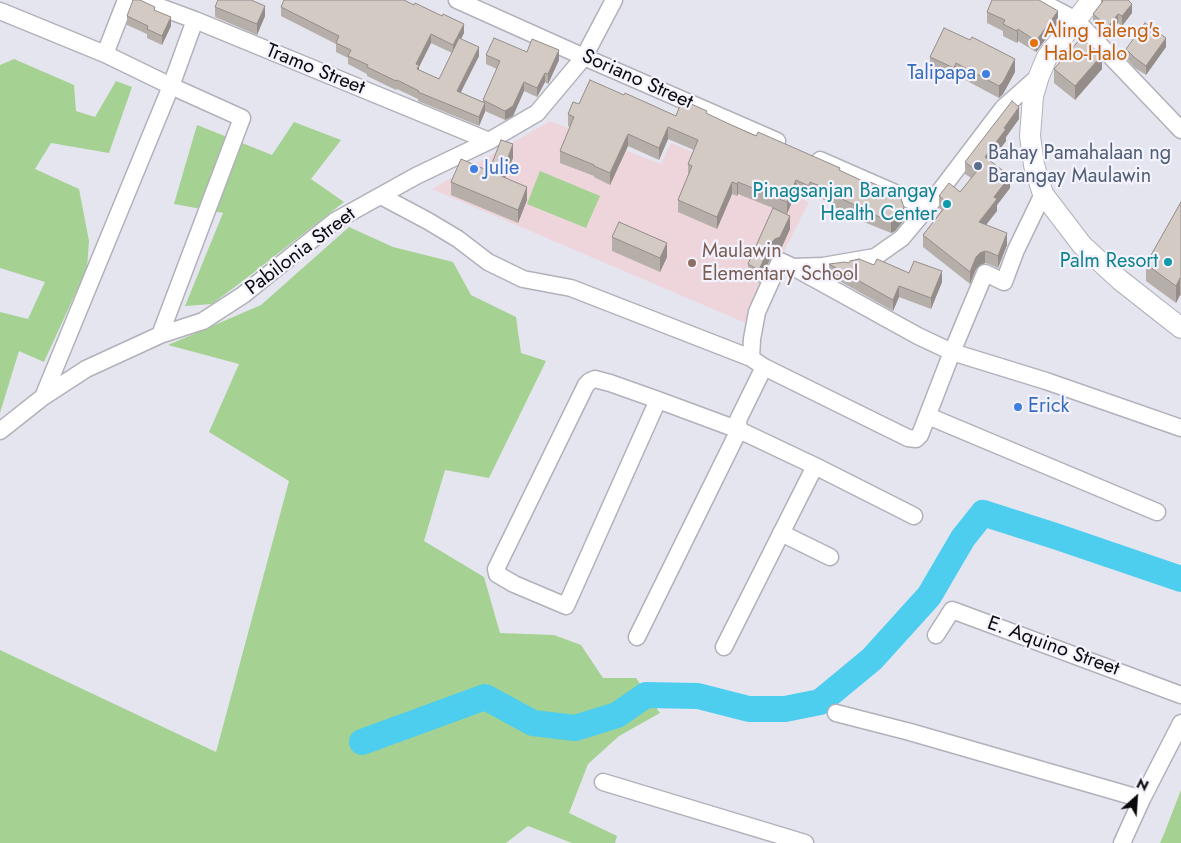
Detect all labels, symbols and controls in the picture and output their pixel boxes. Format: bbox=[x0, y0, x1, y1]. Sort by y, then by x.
place label: Aling Taleng's Halo-Halo bbox=[1044, 20, 1160, 67]
marker: Aling Taleng's Halo-Halo bbox=[1028, 37, 1040, 49]
street label: Tramo Street bbox=[262, 39, 368, 101]
street label: Soriano Street bbox=[578, 45, 696, 115]
place label: Talipapa bbox=[907, 62, 976, 86]
marker: Talipapa bbox=[980, 68, 992, 80]
place label: Bahay Pamahalaan ng Barangay Maulawin bbox=[988, 142, 1171, 189]
place label: Julie bbox=[484, 157, 519, 181]
marker: Bahay Pamahalaan ng Barangay Maulawin bbox=[972, 160, 984, 172]
marker: Julie bbox=[468, 163, 480, 175]
place label: Pinagsanjan Barangay Health Center bbox=[753, 180, 937, 227]
marker: Pinagsanjan Barangay Health Center bbox=[941, 198, 953, 210]
street label: Pabilonia Street bbox=[241, 203, 361, 301]
place label: Maulawin Elementary School bbox=[702, 240, 858, 287]
place label: Palm Resort bbox=[1060, 250, 1158, 274]
marker: Palm Resort bbox=[1162, 256, 1174, 268]
marker: Maulawin Elementary School bbox=[686, 257, 698, 269]
place label: Erick bbox=[1028, 395, 1069, 419]
marker: Erick bbox=[1012, 401, 1024, 413]
street label: E. Aquino Street bbox=[984, 612, 1122, 682]
north arrow bbox=[1111, 773, 1161, 823]
text: N bbox=[1133, 773, 1152, 796]

